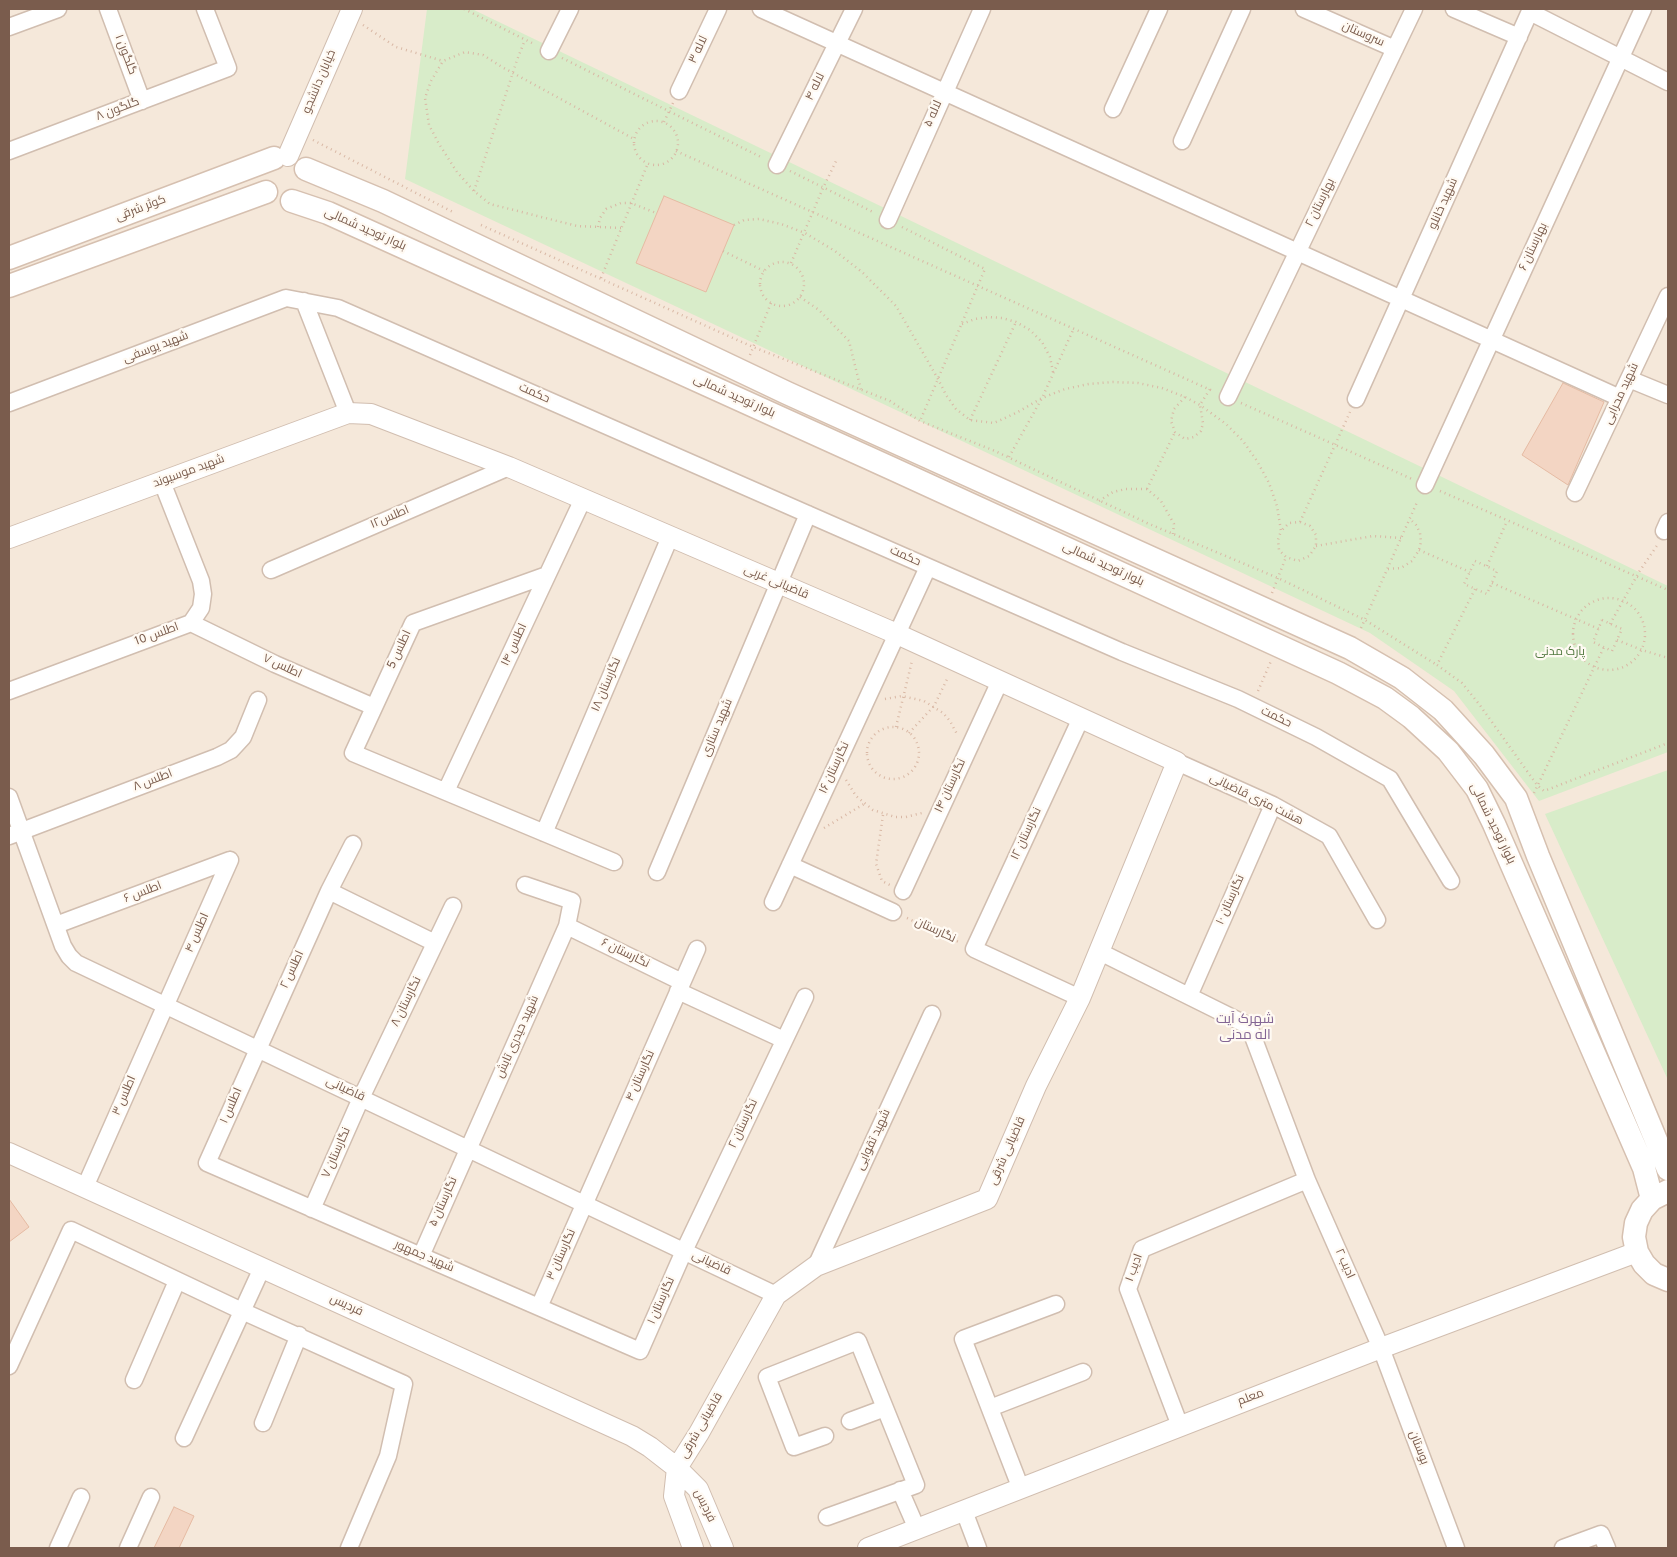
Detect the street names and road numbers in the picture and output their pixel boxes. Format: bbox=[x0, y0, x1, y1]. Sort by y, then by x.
street label: سروستان bbox=[1340, 19, 1386, 51]
street label: گلگون ۱ bbox=[111, 33, 139, 77]
street label: لاله ۳ bbox=[686, 34, 712, 66]
street label: خیابان دانشجو bbox=[300, 48, 340, 116]
street label: لاله ۴ bbox=[803, 71, 829, 103]
street label: گلگون ۸ bbox=[94, 95, 142, 125]
street label: لاله ۵ bbox=[922, 99, 946, 129]
street label: بهارستان ۲ bbox=[1303, 176, 1339, 230]
street label: شهید خانلو bbox=[1426, 176, 1462, 232]
street label: کوثر شرقی bbox=[114, 193, 168, 225]
street label: بلوار توحید شمالی bbox=[322, 206, 408, 254]
street label: بهارستان ۶ bbox=[1517, 221, 1551, 273]
street label: شهید یوسفی bbox=[121, 329, 191, 367]
street label: شهید محرابی bbox=[1601, 361, 1643, 427]
street label: بلوار توحید شمالی bbox=[691, 373, 777, 421]
street label: حکمت bbox=[516, 381, 552, 407]
street label: شهید موسیوند bbox=[151, 452, 227, 492]
street label: اطلس۱۲ bbox=[368, 503, 412, 533]
street label: بلوار توحید شمالی bbox=[1060, 540, 1146, 590]
street label: حکمت bbox=[887, 544, 923, 570]
street label: قاضیانی غربی bbox=[741, 563, 811, 603]
street label: اطلس 10 bbox=[133, 620, 181, 650]
street label: اطلس ۱۴ bbox=[499, 621, 531, 669]
street label: اطلس 5 bbox=[385, 628, 415, 672]
street label: اطلس ۷ bbox=[260, 652, 304, 682]
street label: نگارستان ۱۸ bbox=[589, 656, 625, 714]
street label: شهید ستاری bbox=[699, 697, 737, 759]
street label: حکمت bbox=[1258, 704, 1294, 732]
street label: نگارستان ۱۶ bbox=[817, 740, 853, 796]
street label: نگارستان ۱۴ bbox=[932, 757, 970, 815]
street label: اطلس ۸ bbox=[131, 767, 175, 795]
street label: هشت متری قاضیانی bbox=[1207, 771, 1305, 829]
street label: بلوار توحید شمالی bbox=[1466, 781, 1518, 867]
street label: نگارستان ۱۲ bbox=[1009, 805, 1045, 863]
street label: نگارستان ۱۰ bbox=[1214, 873, 1248, 927]
street label: اطلس ۶ bbox=[122, 879, 164, 907]
street label: اطلس ۴ bbox=[183, 911, 213, 955]
street label: نگارستان bbox=[912, 915, 958, 947]
street label: نگارستان ۶ bbox=[599, 936, 651, 972]
street label: اطلس ۲ bbox=[278, 949, 308, 991]
street label: نگارستان ۸ bbox=[389, 975, 425, 1029]
street label: شهید حیدری تابش bbox=[493, 993, 543, 1081]
street label: نگارستان ۴ bbox=[623, 1048, 659, 1104]
street label: اطلس ۳ bbox=[110, 1074, 140, 1118]
street label: قاضیانی bbox=[323, 1075, 367, 1105]
street label: اطلس ۱ bbox=[218, 1086, 246, 1126]
street label: نگارستان ۲ bbox=[726, 1097, 762, 1151]
street label: شهید تقوایی bbox=[854, 1107, 894, 1173]
street label: قاضیانی شرقی bbox=[987, 1115, 1029, 1187]
street label: نگارستان ۷ bbox=[320, 1126, 354, 1180]
street label: نگارستان ۵ bbox=[427, 1175, 461, 1229]
street label: نگارستان ۳ bbox=[544, 1227, 580, 1283]
street label: شهید جمهور bbox=[392, 1238, 456, 1276]
street label: ادیب ۲ bbox=[1331, 1247, 1357, 1281]
street label: قاضیانی bbox=[689, 1249, 733, 1279]
street label: ادیب ۱ bbox=[1123, 1252, 1147, 1284]
street label: نگارستان ۱ bbox=[645, 1275, 679, 1327]
street label: فردیس bbox=[327, 1292, 365, 1320]
street label: معلم bbox=[1236, 1386, 1266, 1410]
street label: قاضیانی شرقی bbox=[677, 1391, 727, 1461]
street label: بوستان bbox=[1405, 1429, 1431, 1467]
street label: فردیس bbox=[690, 1487, 718, 1525]

